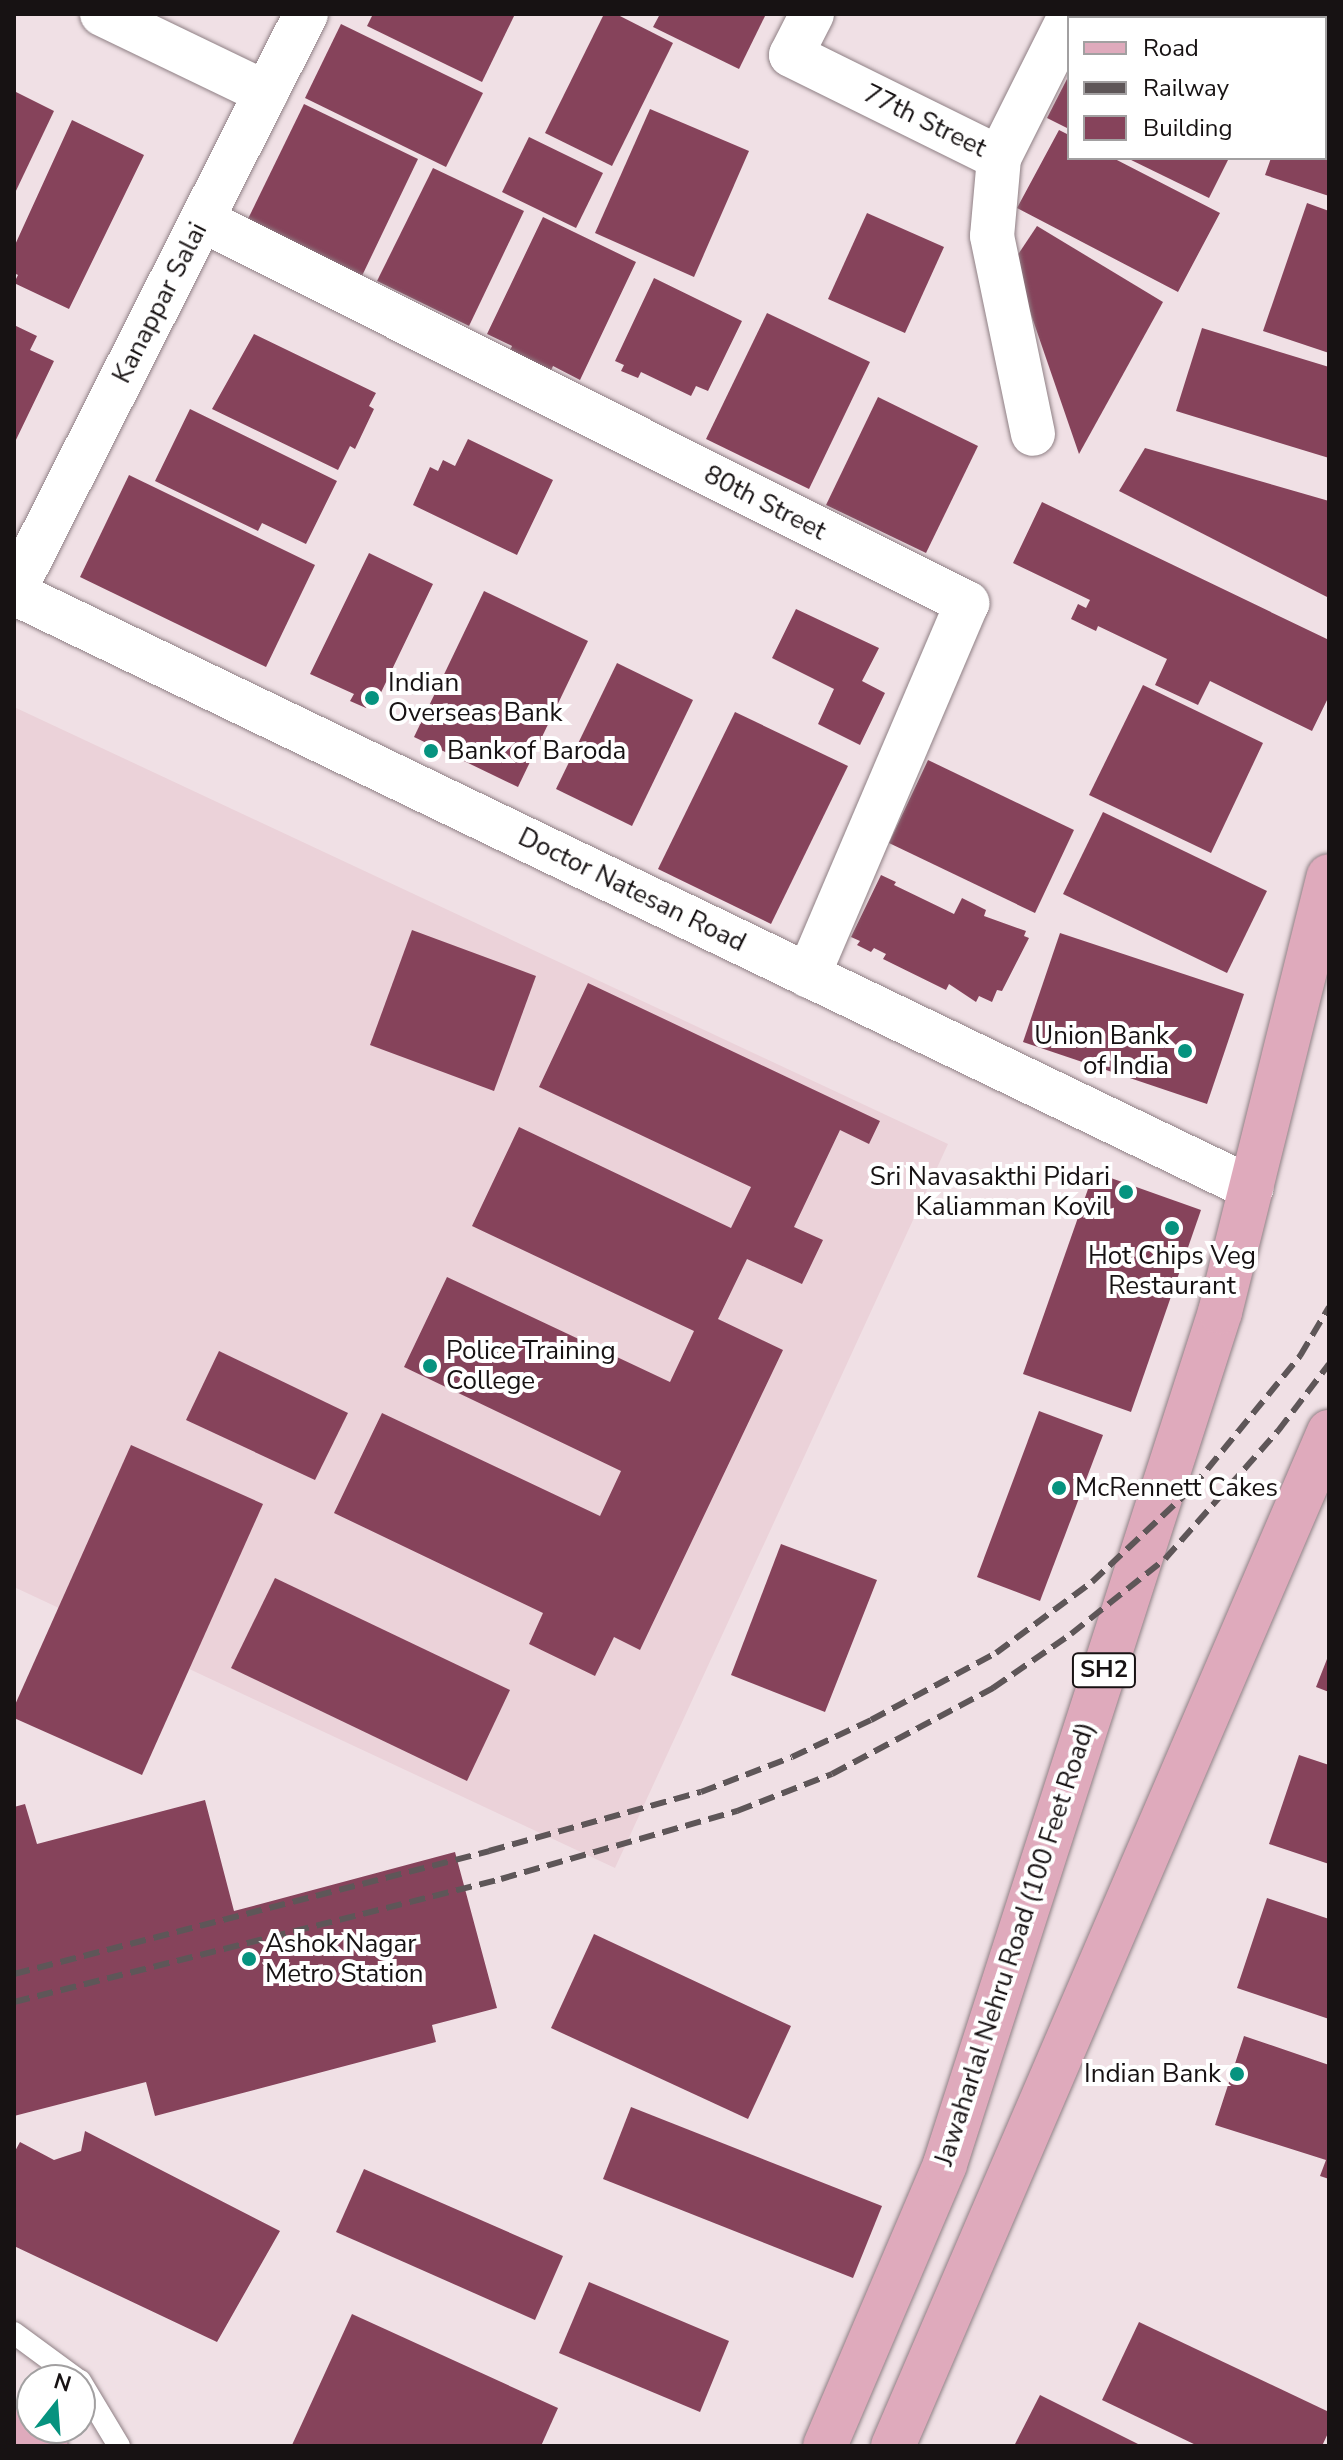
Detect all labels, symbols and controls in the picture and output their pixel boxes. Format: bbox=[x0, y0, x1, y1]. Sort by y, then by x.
legend bbox=[1067, 16, 1327, 160]
text: Road bbox=[1143, 32, 1199, 64]
text: Railway bbox=[1143, 72, 1229, 104]
street label: 77th Street bbox=[859, 78, 991, 164]
text: Building bbox=[1143, 112, 1233, 144]
street label: Kanappar Salai bbox=[106, 218, 214, 388]
street label: 80th Street bbox=[699, 459, 831, 547]
place label: Indian Overseas Bank bbox=[388, 667, 563, 728]
marker: Indian Overseas Bank bbox=[363, 689, 381, 707]
place label: Bank of Baroda bbox=[447, 735, 626, 767]
marker: Bank of Baroda bbox=[422, 742, 440, 760]
street label: Doctor Natesan Road bbox=[513, 821, 751, 959]
place label: Union Bank of India bbox=[1034, 1020, 1169, 1082]
marker: Union Bank of India bbox=[1176, 1042, 1194, 1060]
place label: Sri Navasakthi Pidari Kaliamman Kovil bbox=[870, 1161, 1110, 1222]
marker: Sri Navasakthi Pidari Kaliamman Kovil bbox=[1117, 1183, 1135, 1201]
marker: Hot Chips Veg Restaurant bbox=[1163, 1219, 1181, 1237]
place label: Hot Chips Veg Restaurant bbox=[1088, 1240, 1256, 1302]
place label: Police Training College bbox=[446, 1335, 616, 1396]
marker: Police Training College bbox=[421, 1357, 439, 1375]
place label: McRennett Cakes bbox=[1075, 1472, 1278, 1504]
marker: McRennett Cakes bbox=[1050, 1479, 1068, 1497]
road number: SH2 bbox=[1070, 1650, 1138, 1690]
street label: Jawaharlal Nehru Road (100 Feet Road) bbox=[928, 1718, 1102, 2170]
place label: Ashok Nagar Metro Station bbox=[265, 1928, 424, 1990]
marker: Ashok Nagar Metro Station bbox=[240, 1950, 258, 1968]
place label: Indian Bank bbox=[1084, 2058, 1221, 2090]
marker: Indian Bank bbox=[1228, 2065, 1246, 2083]
north arrow bbox=[16, 2364, 96, 2444]
text: N bbox=[50, 2366, 75, 2400]

